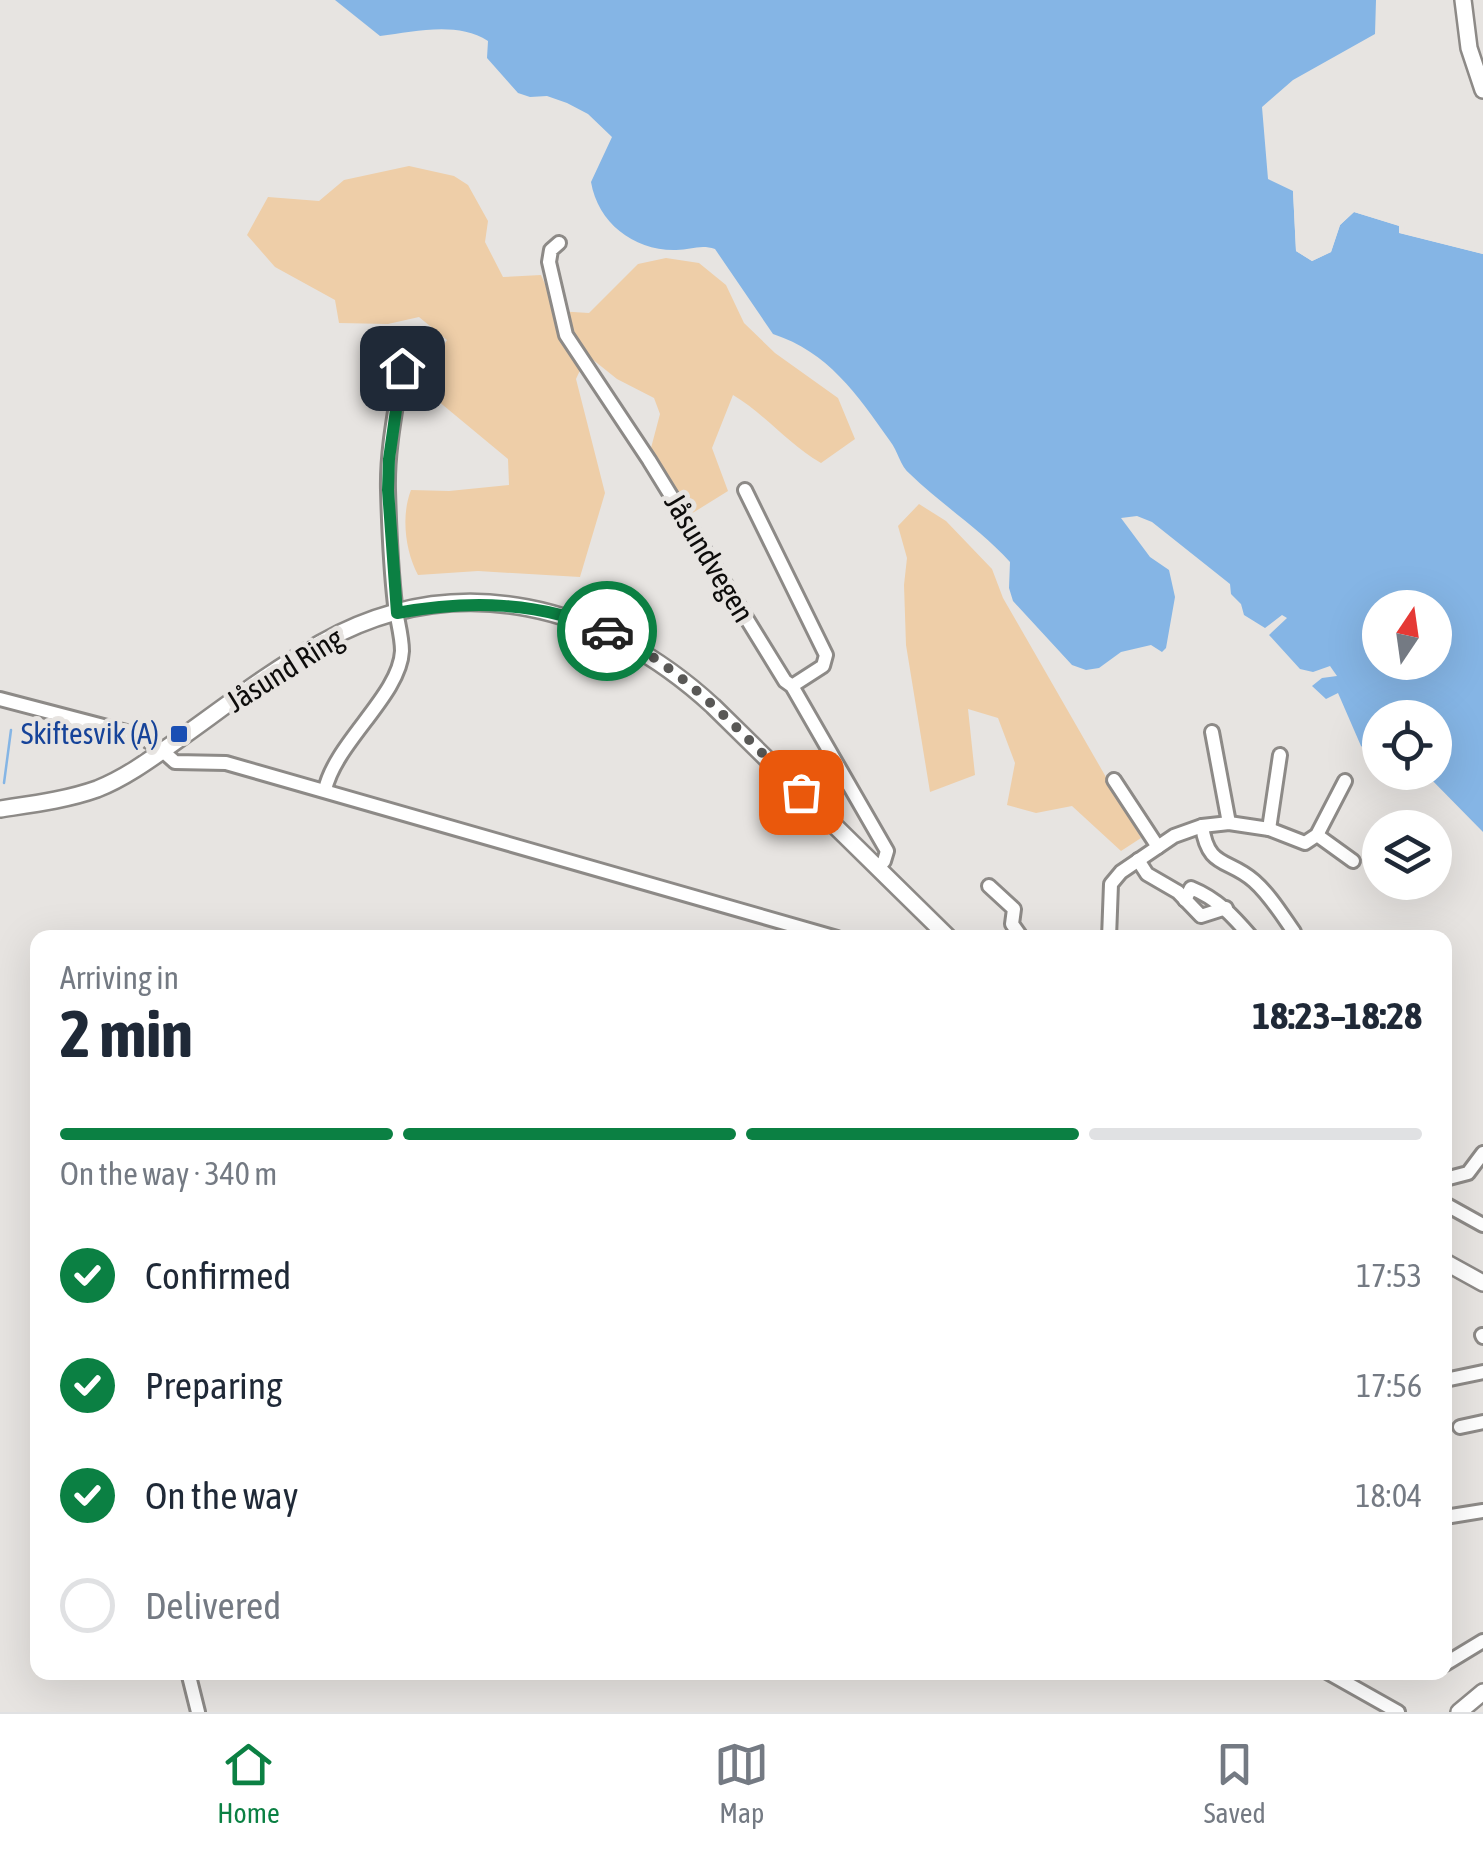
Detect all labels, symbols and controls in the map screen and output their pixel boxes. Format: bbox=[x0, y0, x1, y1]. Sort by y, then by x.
pin bbox=[360, 326, 445, 411]
icon: home bbox=[375, 341, 430, 396]
street label: Jåsundvegen bbox=[658, 487, 761, 628]
courier bbox=[557, 581, 657, 681]
north arrow bbox=[1362, 590, 1452, 680]
map controls bbox=[1362, 590, 1452, 900]
icon: car bbox=[580, 604, 635, 659]
street label: Jåsund Ring bbox=[220, 620, 349, 718]
button: locate bbox=[1362, 700, 1452, 790]
place label: Skiftesvik (A) bbox=[21, 716, 159, 750]
marker: Skiftesvik (A) bbox=[168, 723, 190, 745]
pin bbox=[759, 750, 844, 835]
icon: bag bbox=[774, 765, 829, 820]
button: layers bbox=[1362, 810, 1452, 900]
text: Arriving in bbox=[60, 959, 179, 996]
text: 18:23–18:28 bbox=[1252, 994, 1422, 1037]
text: 2 min bbox=[60, 996, 193, 1071]
text: On the way · 340 m bbox=[60, 1155, 277, 1192]
icon: check bbox=[60, 1248, 115, 1303]
text: Confirmed bbox=[145, 1254, 291, 1297]
text: 17:53 bbox=[1356, 1257, 1422, 1294]
icon: check bbox=[60, 1358, 115, 1413]
text: Preparing bbox=[145, 1364, 283, 1407]
text: 17:56 bbox=[1356, 1367, 1422, 1404]
icon: check bbox=[60, 1468, 115, 1523]
text: On the way bbox=[145, 1474, 298, 1517]
text: 18:04 bbox=[1356, 1477, 1422, 1514]
text: Delivered bbox=[145, 1584, 281, 1627]
tab: Home bbox=[217, 1737, 280, 1829]
tab: Map bbox=[714, 1737, 769, 1829]
tab: Saved bbox=[1204, 1737, 1266, 1829]

